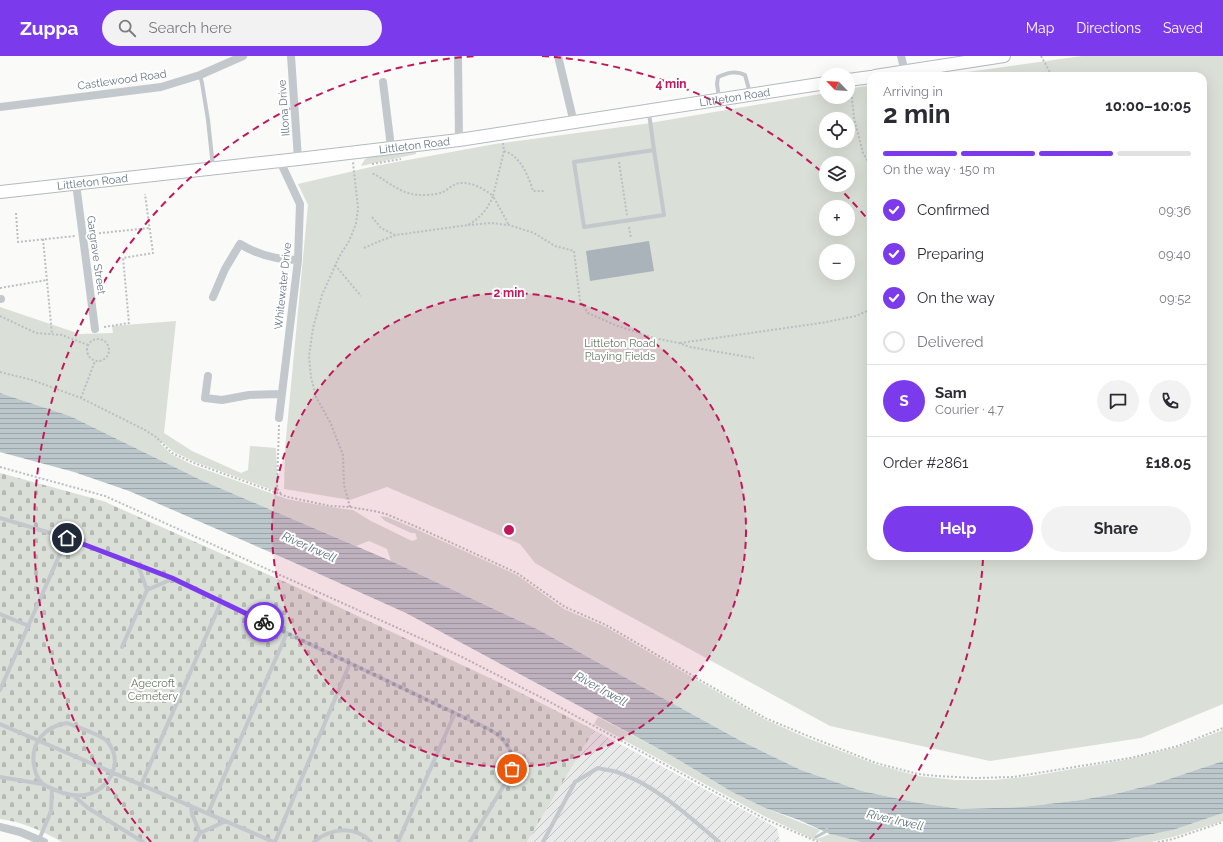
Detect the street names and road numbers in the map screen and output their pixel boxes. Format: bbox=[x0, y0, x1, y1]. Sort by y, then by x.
street label: Castlewood Road bbox=[77, 67, 167, 93]
street label: Illona Drive bbox=[275, 79, 292, 137]
street label: Littleton Road bbox=[698, 85, 771, 109]
street label: Littleton Road bbox=[378, 135, 451, 156]
street label: Littleton Road bbox=[56, 171, 129, 192]
street label: Gargrave Street bbox=[84, 215, 108, 296]
street label: Whitewater Drive bbox=[272, 241, 294, 330]

